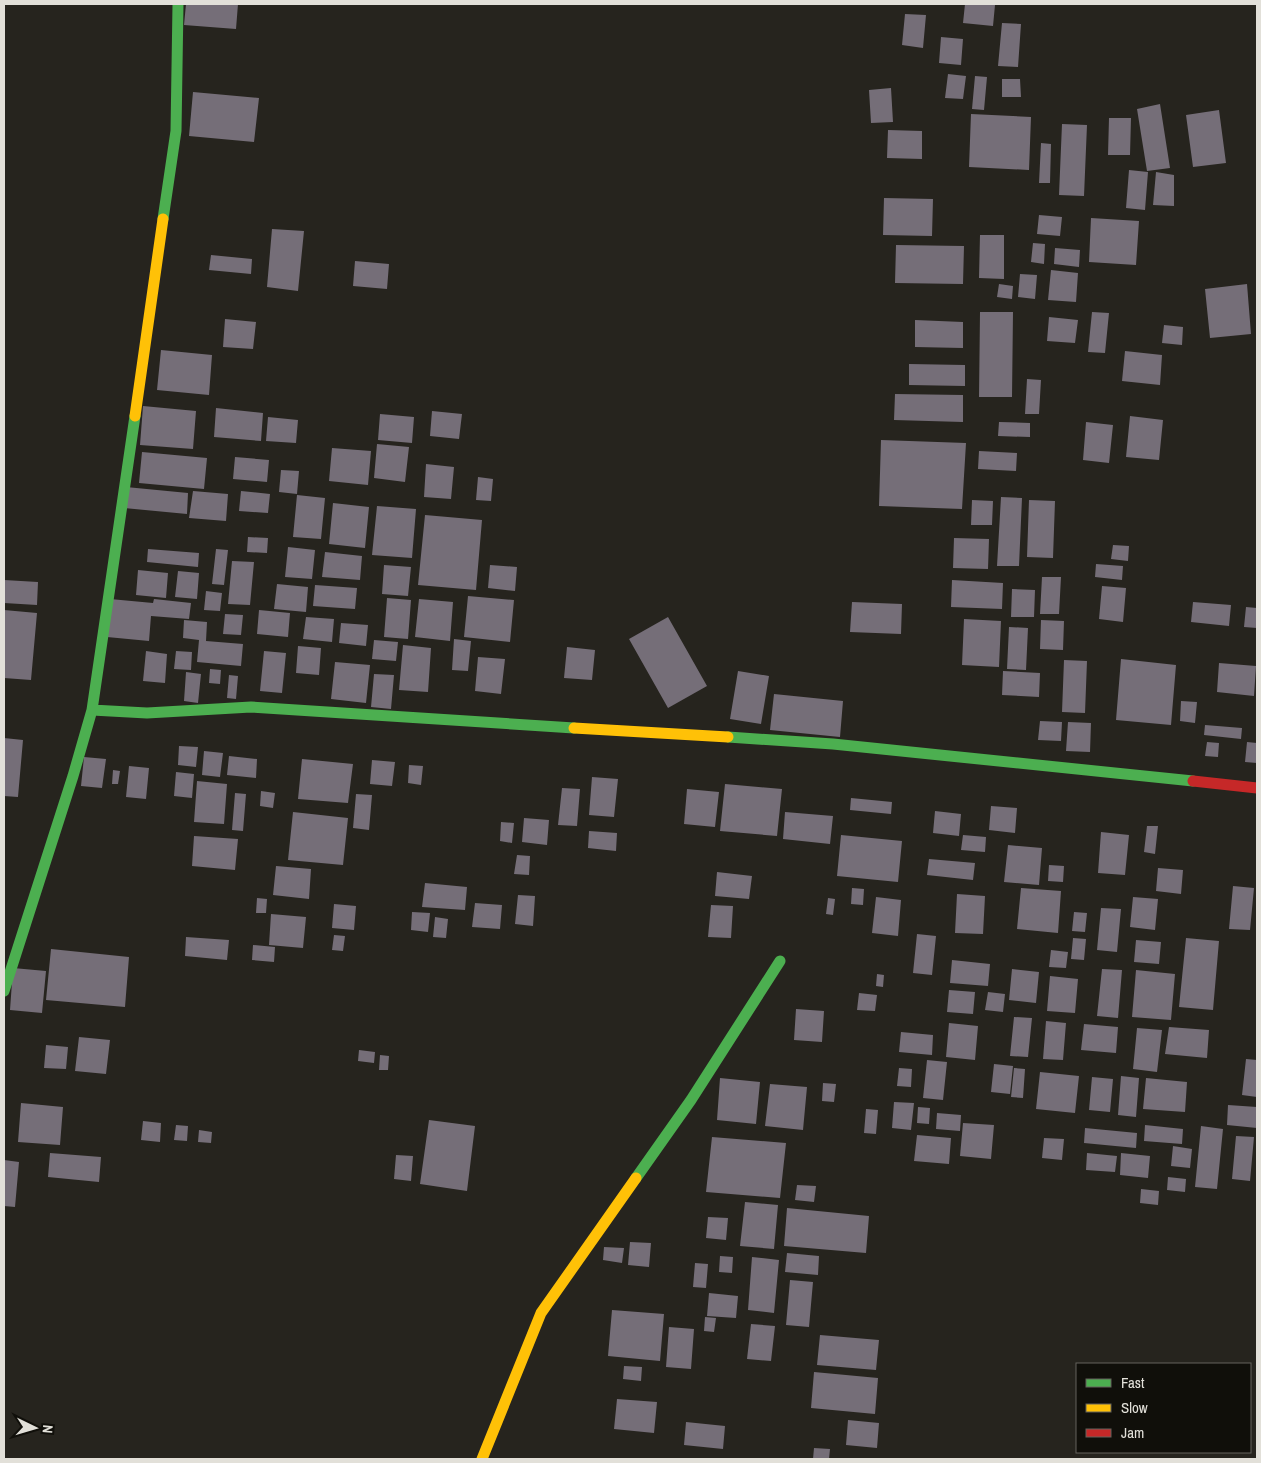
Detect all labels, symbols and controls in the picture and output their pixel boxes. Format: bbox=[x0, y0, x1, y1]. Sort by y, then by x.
legend bbox=[1076, 1363, 1251, 1453]
text: Fast bbox=[1121, 1372, 1145, 1393]
text: Slow bbox=[1121, 1397, 1148, 1418]
north arrow bbox=[10, 1403, 60, 1453]
text: Jam bbox=[1121, 1422, 1144, 1443]
text: N bbox=[39, 1424, 57, 1434]

